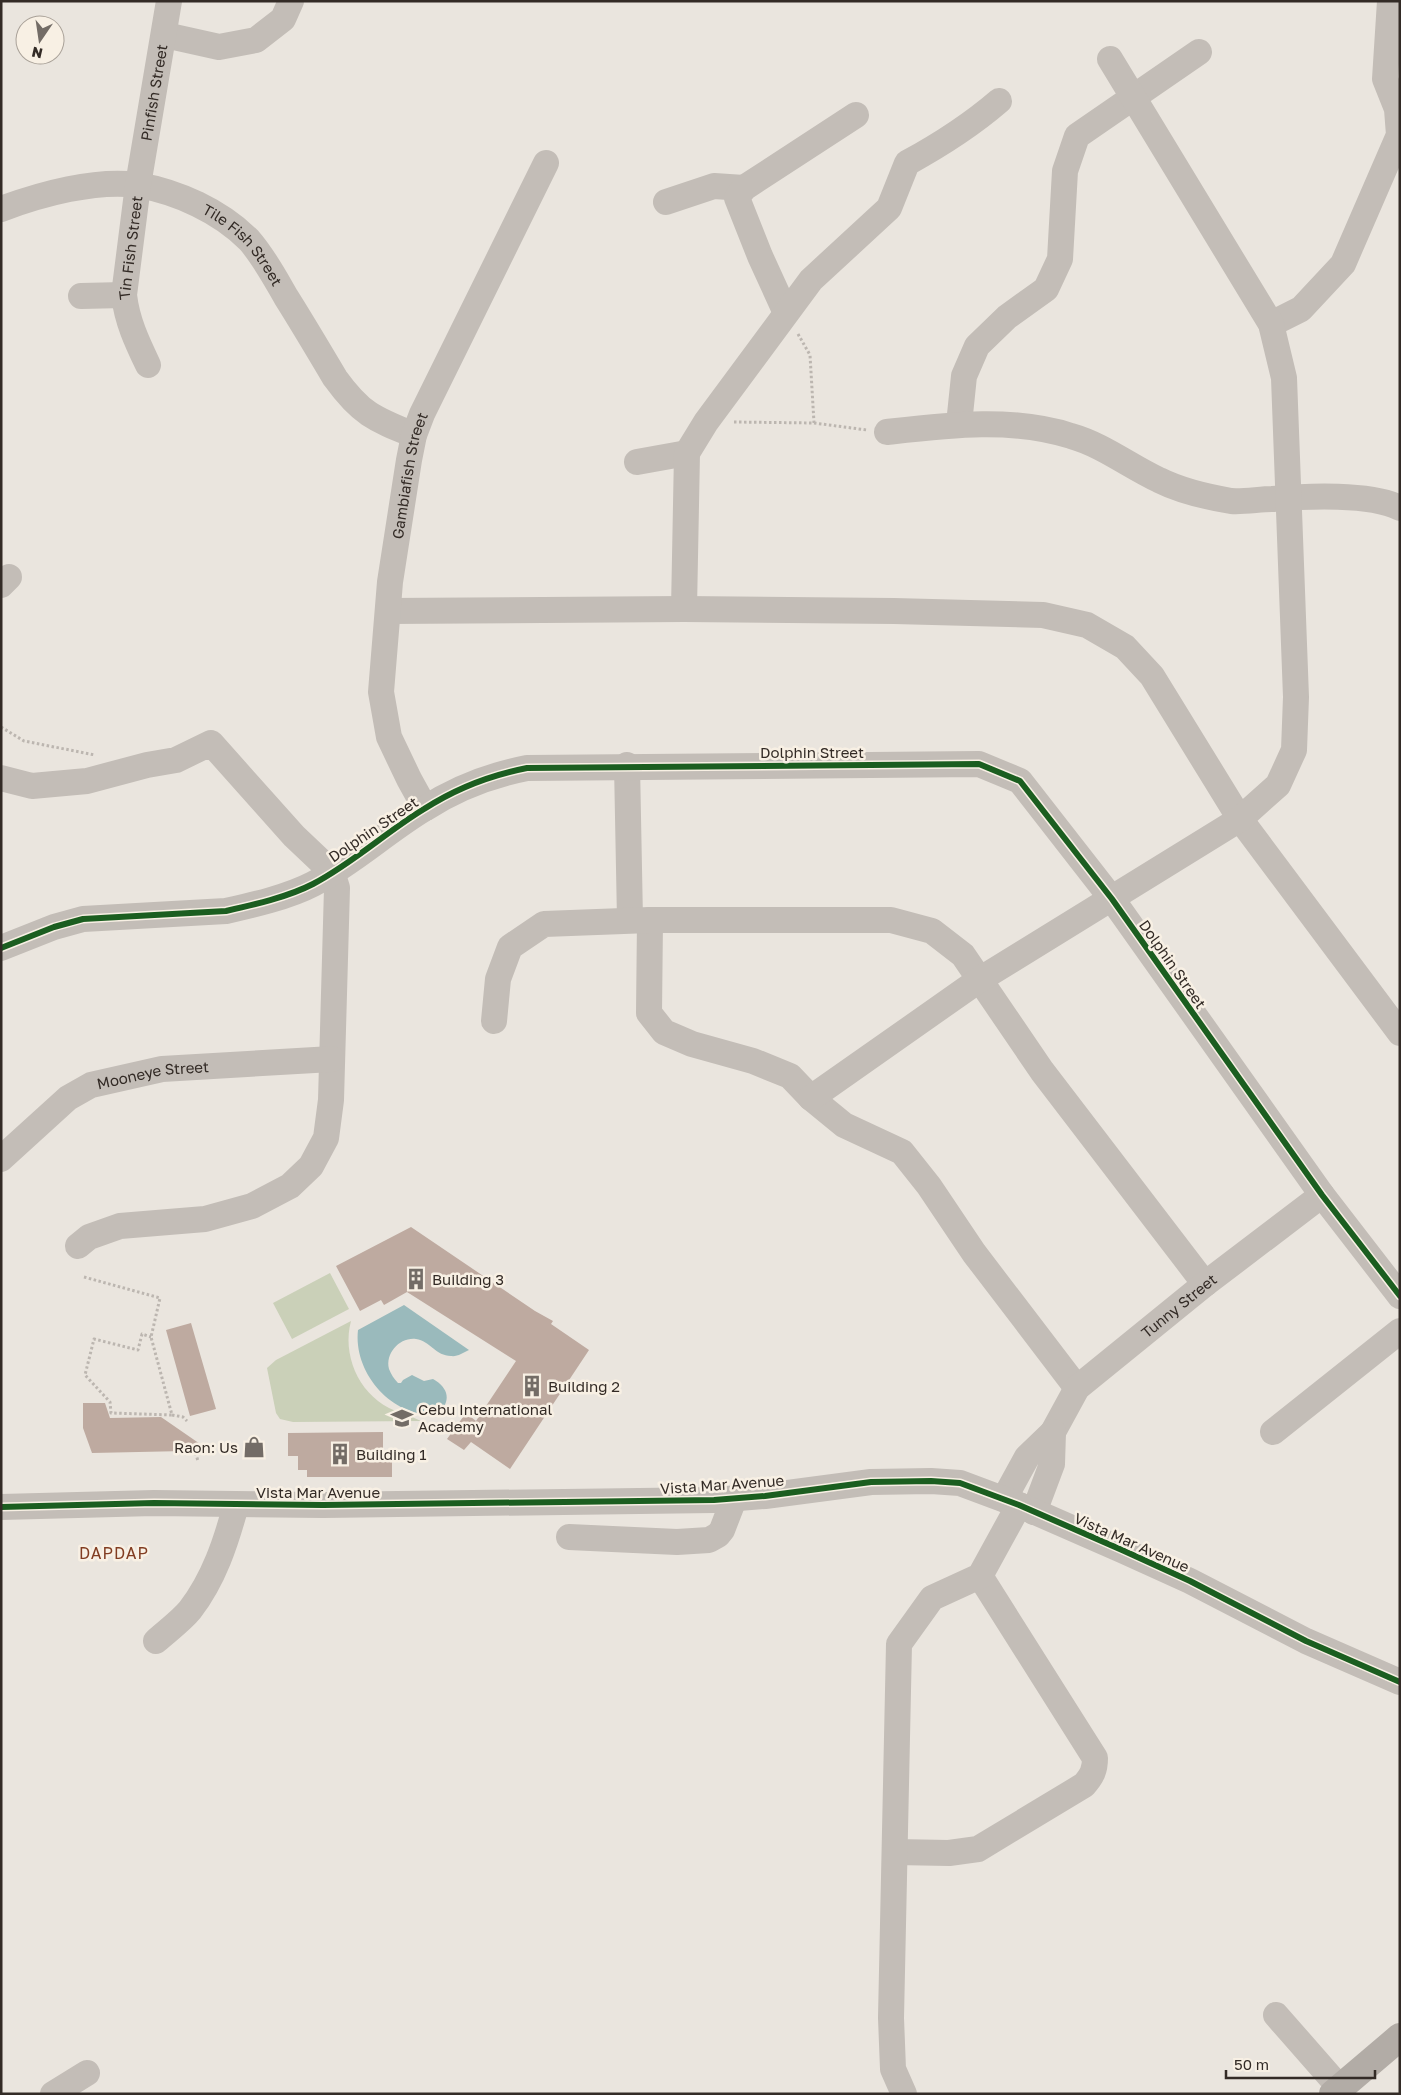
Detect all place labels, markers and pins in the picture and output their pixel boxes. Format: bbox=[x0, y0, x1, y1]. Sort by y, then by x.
building icon: Building 3 bbox=[403, 1266, 429, 1292]
place label: Building 3 bbox=[432, 1270, 504, 1288]
building icon: Building 2 bbox=[519, 1373, 545, 1399]
place label: Building 2 bbox=[548, 1377, 620, 1395]
place label: Cebu International Academy bbox=[418, 1400, 553, 1435]
school or university icon: Cebu International Academy bbox=[389, 1405, 415, 1431]
shop icon: Raon: Us bbox=[241, 1434, 267, 1460]
place label: Raon: Us bbox=[174, 1438, 238, 1456]
building icon: Building 1 bbox=[327, 1441, 353, 1467]
place label: Building 1 bbox=[356, 1445, 427, 1463]

